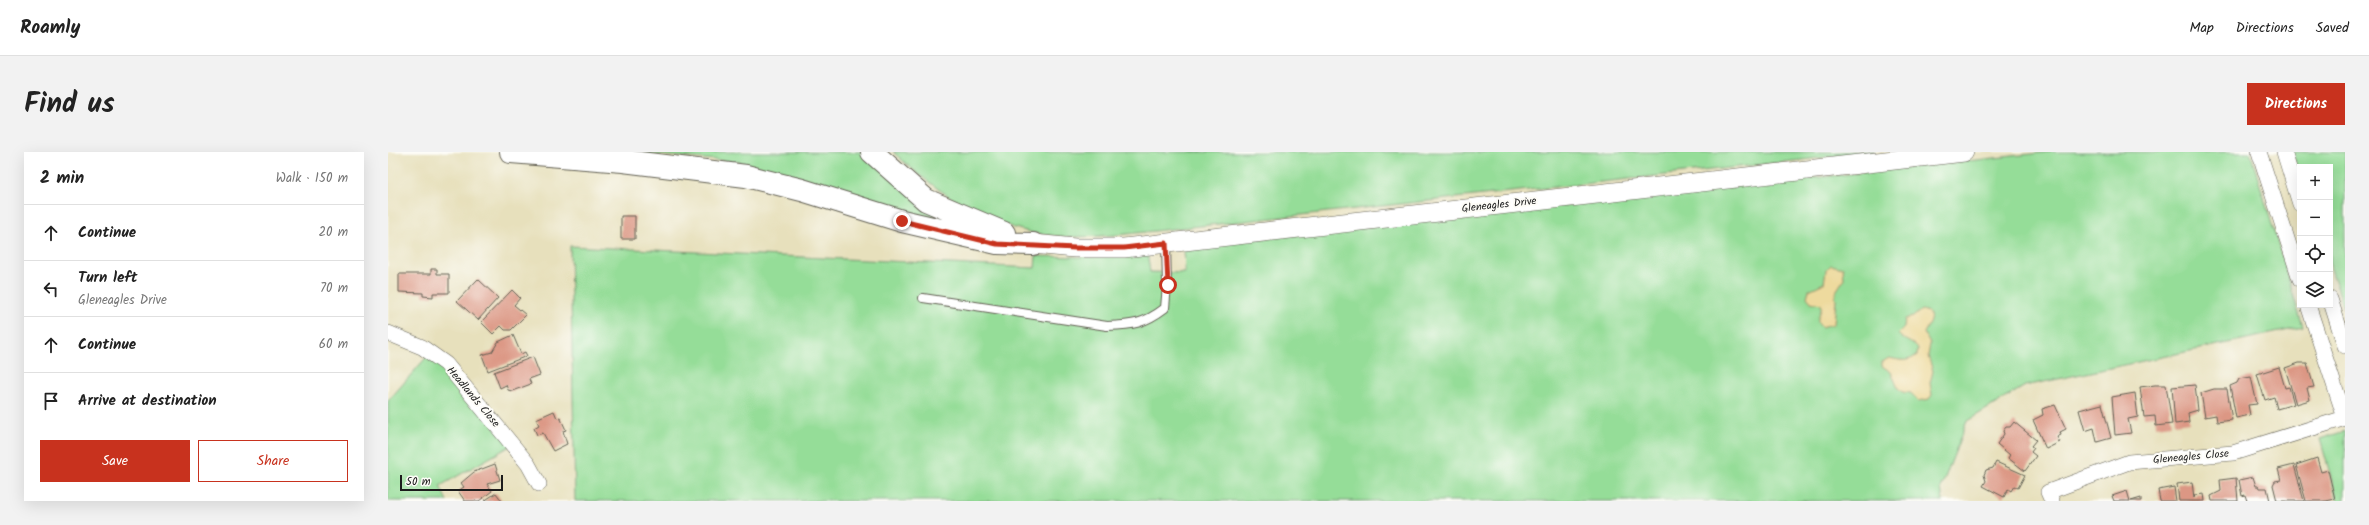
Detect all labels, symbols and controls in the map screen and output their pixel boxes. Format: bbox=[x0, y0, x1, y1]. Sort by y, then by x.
text: Roamly bbox=[20, 13, 80, 43]
text: Map bbox=[2189, 17, 2214, 39]
text: Directions bbox=[2236, 17, 2294, 39]
text: Saved bbox=[2316, 17, 2349, 39]
text: Find us bbox=[24, 82, 115, 127]
button: Directions bbox=[2247, 83, 2345, 125]
map controls bbox=[2297, 164, 2333, 308]
button: + bbox=[2297, 164, 2333, 200]
text: 2 min bbox=[40, 165, 84, 192]
text: Walk · 150 m bbox=[276, 168, 348, 189]
street label: Gleneagles Drive bbox=[1461, 192, 1537, 218]
button: − bbox=[2297, 200, 2333, 236]
route end bbox=[893, 212, 911, 230]
text: Continue bbox=[78, 221, 136, 245]
icon: ahead bbox=[40, 222, 62, 244]
text: 20 m bbox=[318, 222, 348, 243]
button: locate bbox=[2297, 236, 2333, 272]
text: Turn left bbox=[78, 266, 138, 290]
button: layers bbox=[2297, 272, 2333, 308]
route start bbox=[1159, 276, 1177, 294]
icon: left bbox=[40, 278, 62, 300]
text: 70 m bbox=[320, 278, 348, 299]
text: Gleneagles Drive bbox=[78, 290, 167, 311]
text: Continue bbox=[78, 333, 136, 357]
icon: ahead bbox=[40, 334, 62, 356]
text: 60 m bbox=[319, 334, 348, 355]
street label: Headlands Close bbox=[442, 362, 504, 432]
text: Arrive at destination bbox=[78, 389, 217, 413]
icon: arrive bbox=[40, 390, 62, 412]
button: Save bbox=[40, 440, 190, 482]
button: Share bbox=[198, 440, 348, 482]
street label: Gleneagles Close bbox=[2152, 445, 2230, 469]
scale bar bbox=[400, 473, 503, 492]
text: 50 m bbox=[406, 473, 431, 491]

